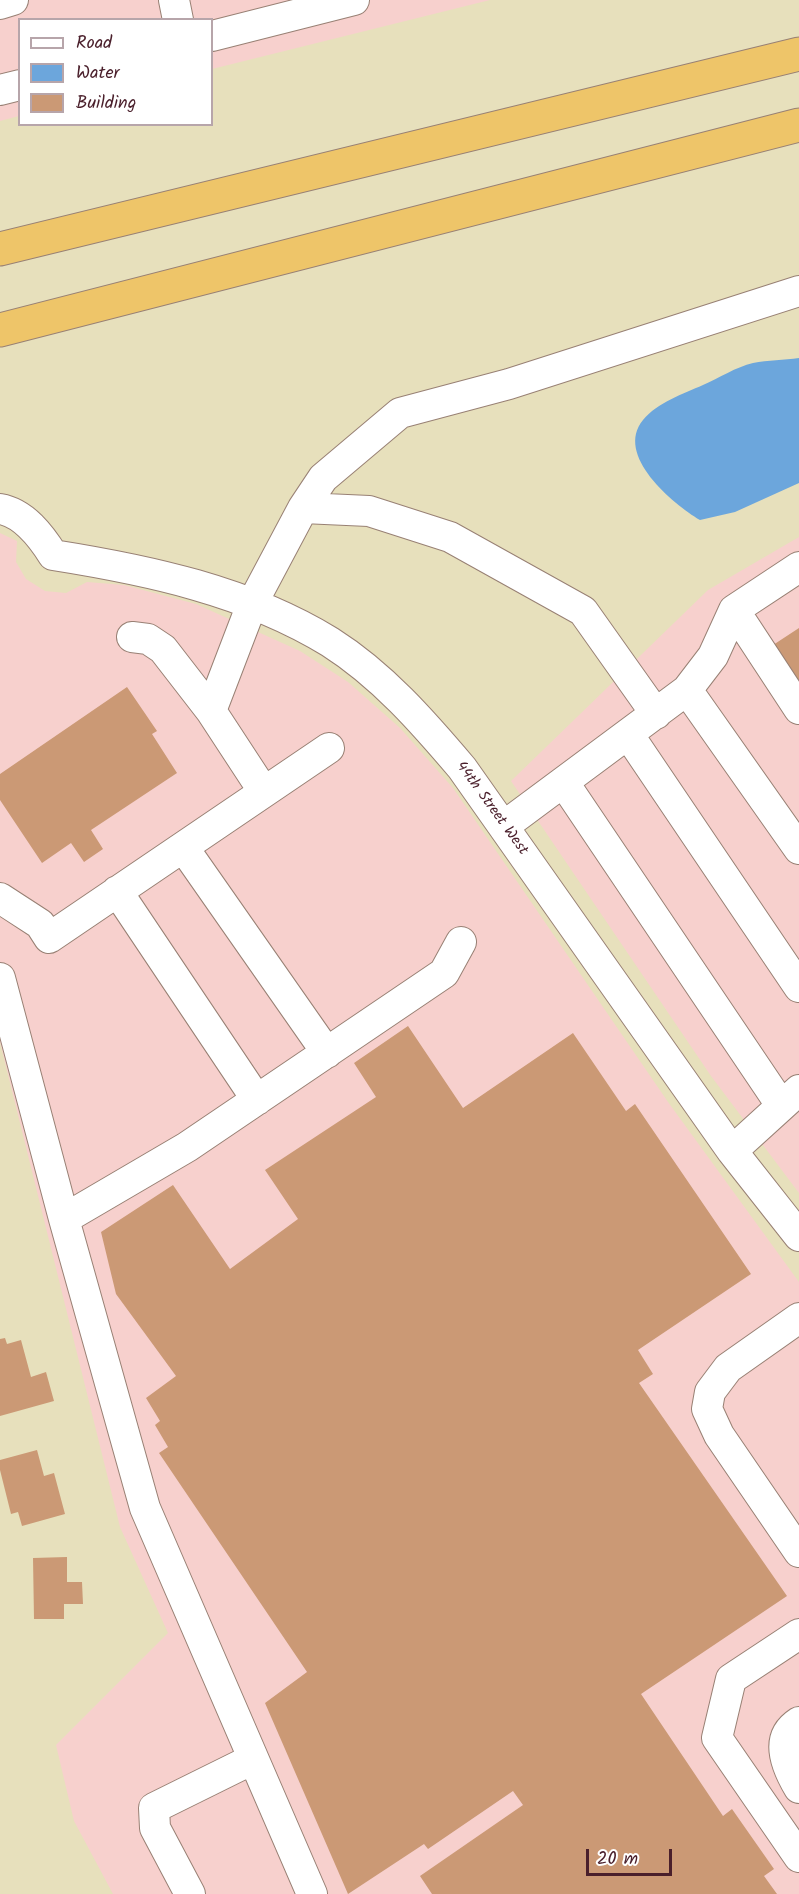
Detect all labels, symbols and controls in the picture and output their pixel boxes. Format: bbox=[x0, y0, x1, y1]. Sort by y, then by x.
legend bbox=[18, 18, 213, 126]
text: Road bbox=[76, 29, 112, 58]
text: Water bbox=[76, 59, 120, 88]
text: Building bbox=[76, 89, 136, 118]
street label: 44th Street West bbox=[451, 759, 531, 859]
scale bar bbox=[589, 1837, 674, 1875]
text: 20 m bbox=[597, 1845, 638, 1874]

